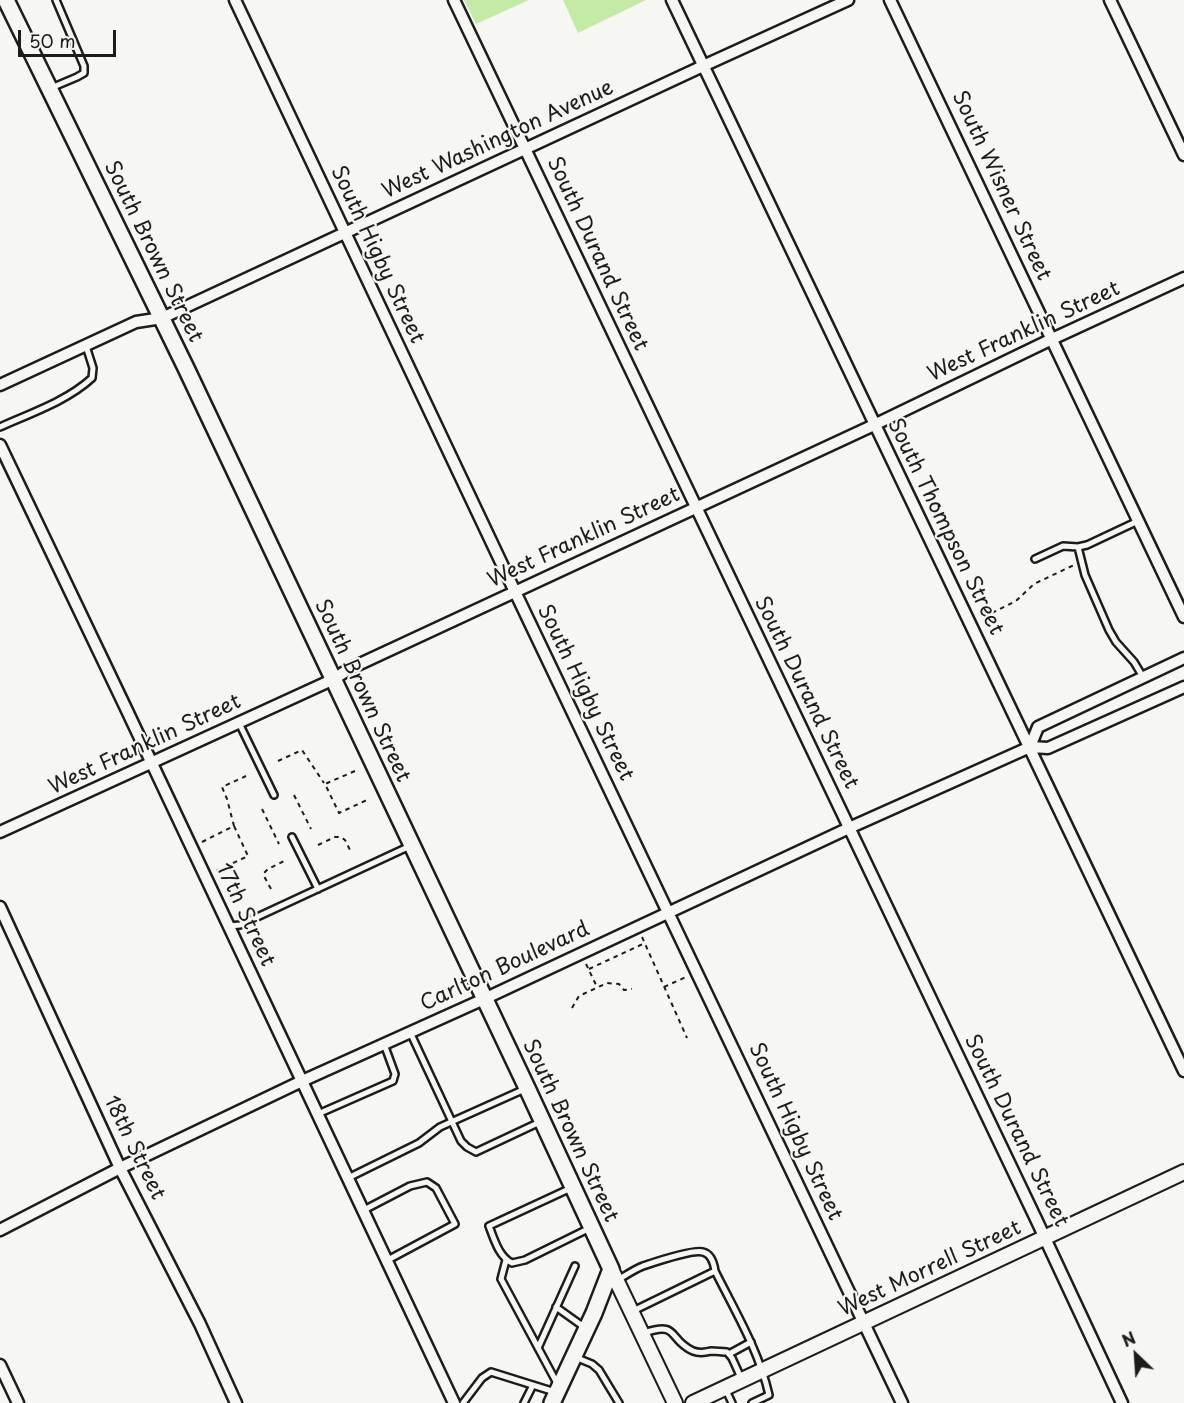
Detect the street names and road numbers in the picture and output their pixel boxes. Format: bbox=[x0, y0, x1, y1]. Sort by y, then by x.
street label: West Washington Avenue bbox=[378, 75, 618, 205]
street label: South Wisner Street bbox=[946, 87, 1056, 285]
street label: South Durand Street bbox=[541, 153, 653, 355]
street label: South Brown Street bbox=[98, 157, 208, 347]
street label: South Higby Street bbox=[325, 162, 429, 348]
street label: West Franklin Street bbox=[924, 276, 1124, 388]
street label: South Thompson Street bbox=[882, 415, 1008, 639]
street label: West Franklin Street bbox=[484, 482, 684, 594]
street label: South Durand Street bbox=[748, 593, 864, 793]
street label: South Brown Street bbox=[309, 596, 415, 786]
street label: South Higby Street bbox=[531, 601, 639, 785]
street label: West Franklin Street bbox=[45, 689, 245, 801]
street label: 17th Street bbox=[210, 859, 280, 971]
street label: Carlton Boulevard bbox=[417, 917, 593, 1017]
street label: South Durand Street bbox=[958, 1031, 1074, 1231]
street label: South Brown Street bbox=[517, 1036, 623, 1226]
street label: South Higby Street bbox=[743, 1039, 847, 1225]
street label: 18th Street bbox=[98, 1092, 170, 1204]
street label: West Morrell Street bbox=[835, 1216, 1025, 1322]

